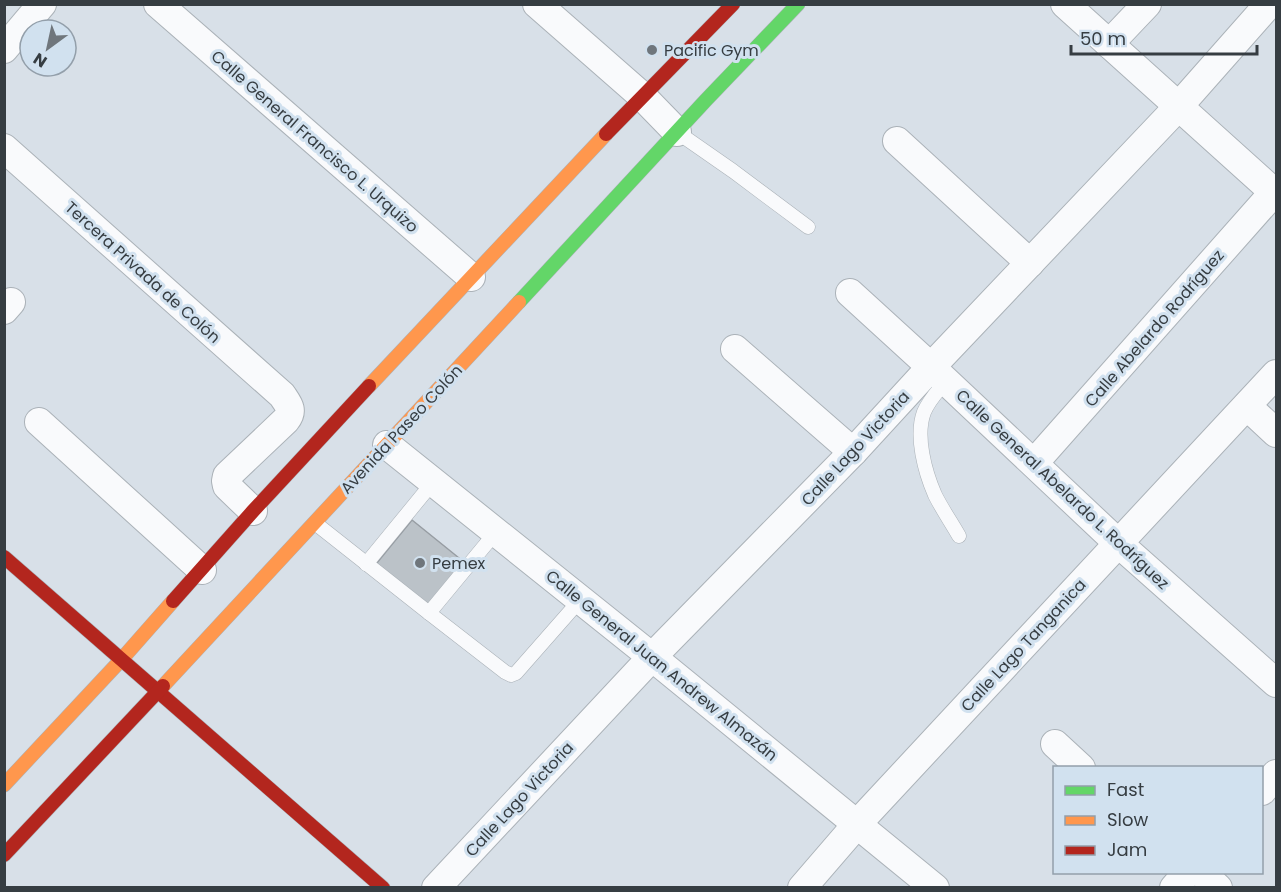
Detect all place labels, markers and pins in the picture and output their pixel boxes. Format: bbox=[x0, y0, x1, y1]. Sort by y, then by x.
place label: Pacific Gym bbox=[664, 39, 759, 62]
marker: Pacific Gym bbox=[645, 43, 659, 57]
place label: Pemex bbox=[432, 552, 486, 575]
marker: Pemex bbox=[413, 556, 427, 570]

